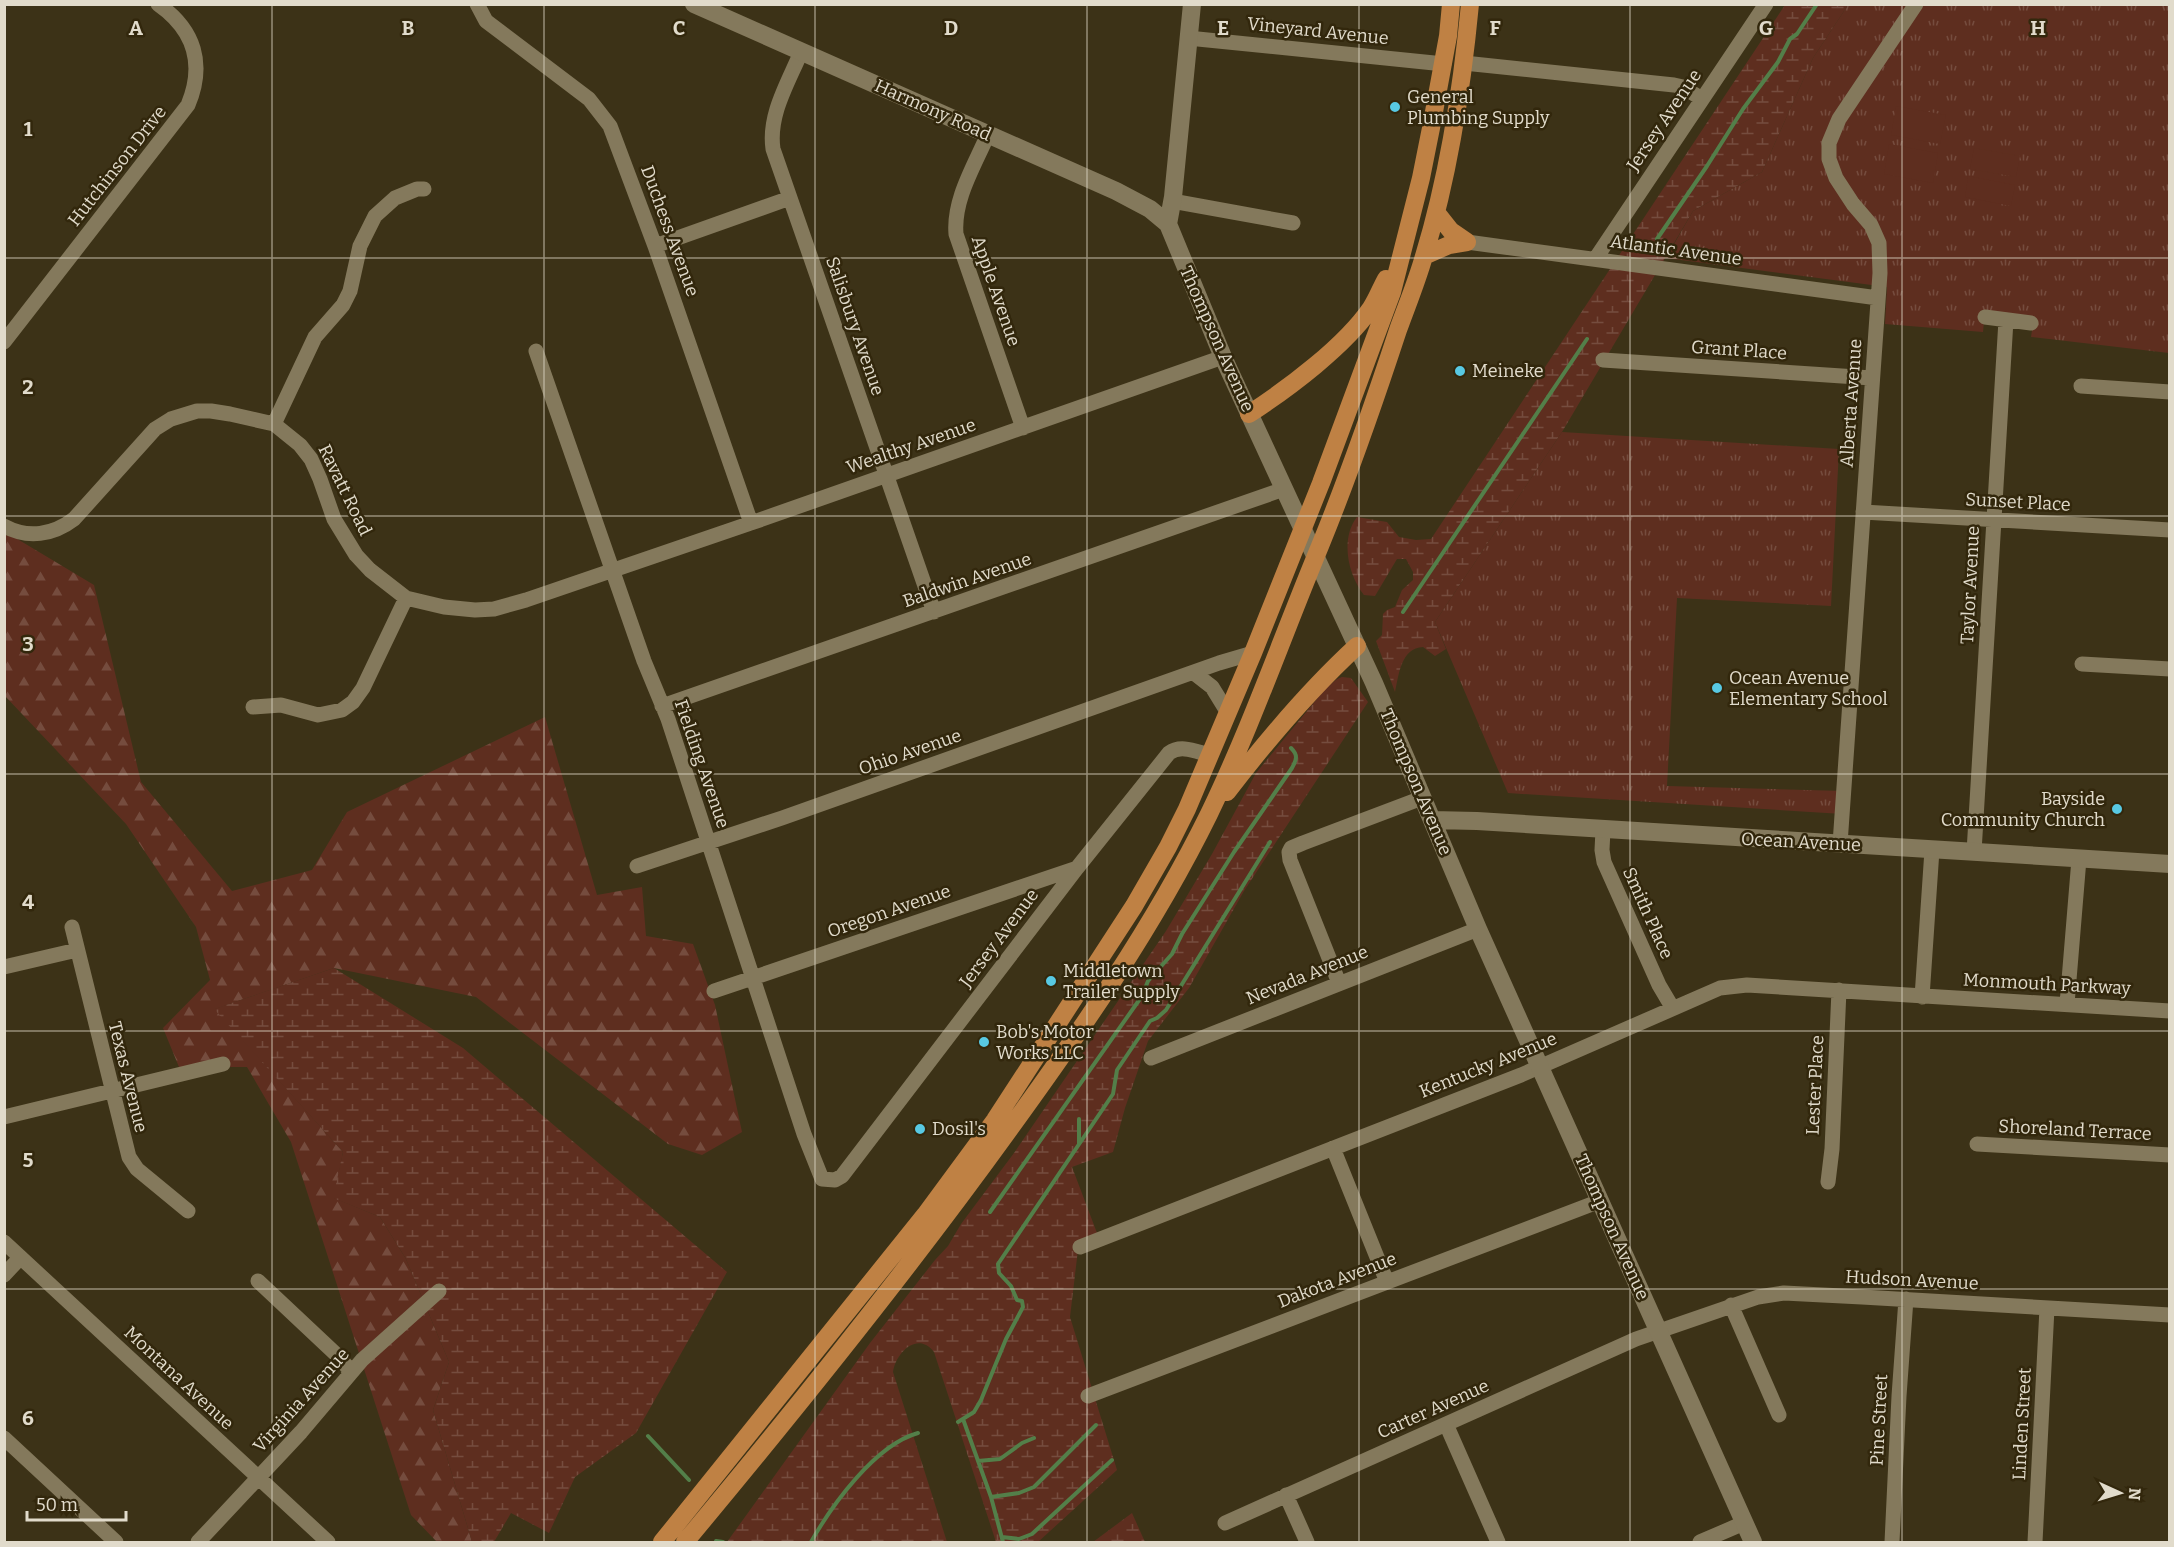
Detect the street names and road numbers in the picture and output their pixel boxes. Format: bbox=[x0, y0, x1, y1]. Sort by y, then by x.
street label: Vineyard Avenue bbox=[1246, 13, 1390, 49]
street label: Jersey Avenue bbox=[1621, 65, 1706, 176]
street label: Harmony Road bbox=[871, 74, 995, 146]
street label: Hutchinson Drive bbox=[63, 101, 171, 231]
street label: Duchess Avenue bbox=[636, 162, 704, 300]
street label: Atlantic Avenue bbox=[1609, 230, 1743, 270]
street label: Apple Avenue bbox=[967, 233, 1025, 349]
street label: Salisbury Avenue bbox=[821, 254, 889, 398]
street label: Thompson Avenue bbox=[1175, 263, 1259, 415]
street label: Grant Place bbox=[1690, 336, 1788, 364]
street label: Alberta Avenue bbox=[1836, 338, 1866, 468]
street label: Wealthy Avenue bbox=[843, 414, 979, 478]
street label: Ravatt Road bbox=[313, 441, 377, 540]
street label: Sunset Place bbox=[1965, 488, 2071, 516]
street label: Taylor Avenue bbox=[1956, 525, 1984, 645]
street label: Baldwin Avenue bbox=[900, 548, 1034, 612]
street label: Fielding Avenue bbox=[670, 697, 734, 831]
street label: Thompson Avenue bbox=[1375, 705, 1457, 859]
street label: Ohio Avenue bbox=[856, 724, 964, 780]
street label: Ocean Avenue bbox=[1740, 828, 1862, 856]
street label: Smith Place bbox=[1618, 864, 1678, 962]
street label: Oregon Avenue bbox=[824, 880, 954, 942]
street label: Jersey Avenue bbox=[954, 884, 1043, 992]
street label: Nevada Avenue bbox=[1243, 941, 1371, 1009]
street label: Monmouth Parkway bbox=[1963, 969, 2132, 999]
street label: Texas Avenue bbox=[104, 1019, 152, 1135]
street label: Kentucky Avenue bbox=[1416, 1027, 1560, 1103]
street label: Lester Place bbox=[1801, 1035, 1829, 1135]
street label: Shoreland Terrace bbox=[1998, 1115, 2152, 1145]
street label: Thompson Avenue bbox=[1570, 1151, 1654, 1303]
street label: Dakota Avenue bbox=[1275, 1247, 1399, 1313]
street label: Hudson Avenue bbox=[1845, 1266, 1979, 1294]
street label: Montana Avenue bbox=[120, 1322, 238, 1434]
street label: Virginia Avenue bbox=[248, 1343, 354, 1457]
street label: Linden Street bbox=[2008, 1367, 2036, 1481]
street label: Pine Street bbox=[1866, 1373, 1892, 1466]
street label: Carter Avenue bbox=[1374, 1375, 1492, 1443]

